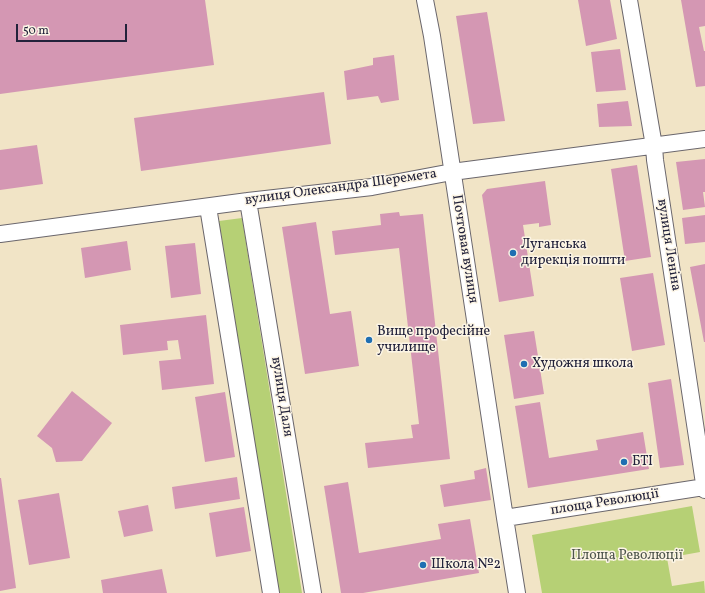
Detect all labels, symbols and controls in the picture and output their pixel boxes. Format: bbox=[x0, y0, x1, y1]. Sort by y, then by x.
scale bar bbox=[18, 16, 129, 42]
text: 50 m bbox=[23, 23, 49, 39]
street label: вулиця Олександра Шеремета bbox=[244, 166, 438, 210]
street label: Почтовая вулиця bbox=[447, 193, 481, 305]
street label: вулиця Леніна bbox=[652, 198, 684, 292]
place label: Луганська дирекція пошти bbox=[521, 237, 625, 270]
marker: Луганська дирекція пошти bbox=[508, 248, 518, 258]
place label: Вище професійне училище bbox=[377, 324, 490, 356]
marker: Вище професійне училище bbox=[364, 335, 374, 345]
street label: вулиця Даля bbox=[266, 356, 296, 438]
place label: Художня школа bbox=[532, 356, 633, 372]
marker: Художня школа bbox=[519, 359, 529, 369]
place label: БТІ bbox=[632, 454, 653, 470]
marker: БТІ bbox=[619, 457, 629, 467]
street label: площа Революції bbox=[550, 486, 660, 520]
park label: Площа Революції bbox=[571, 548, 683, 564]
place label: Школа №2 bbox=[431, 557, 501, 573]
marker: Школа №2 bbox=[418, 560, 428, 570]

